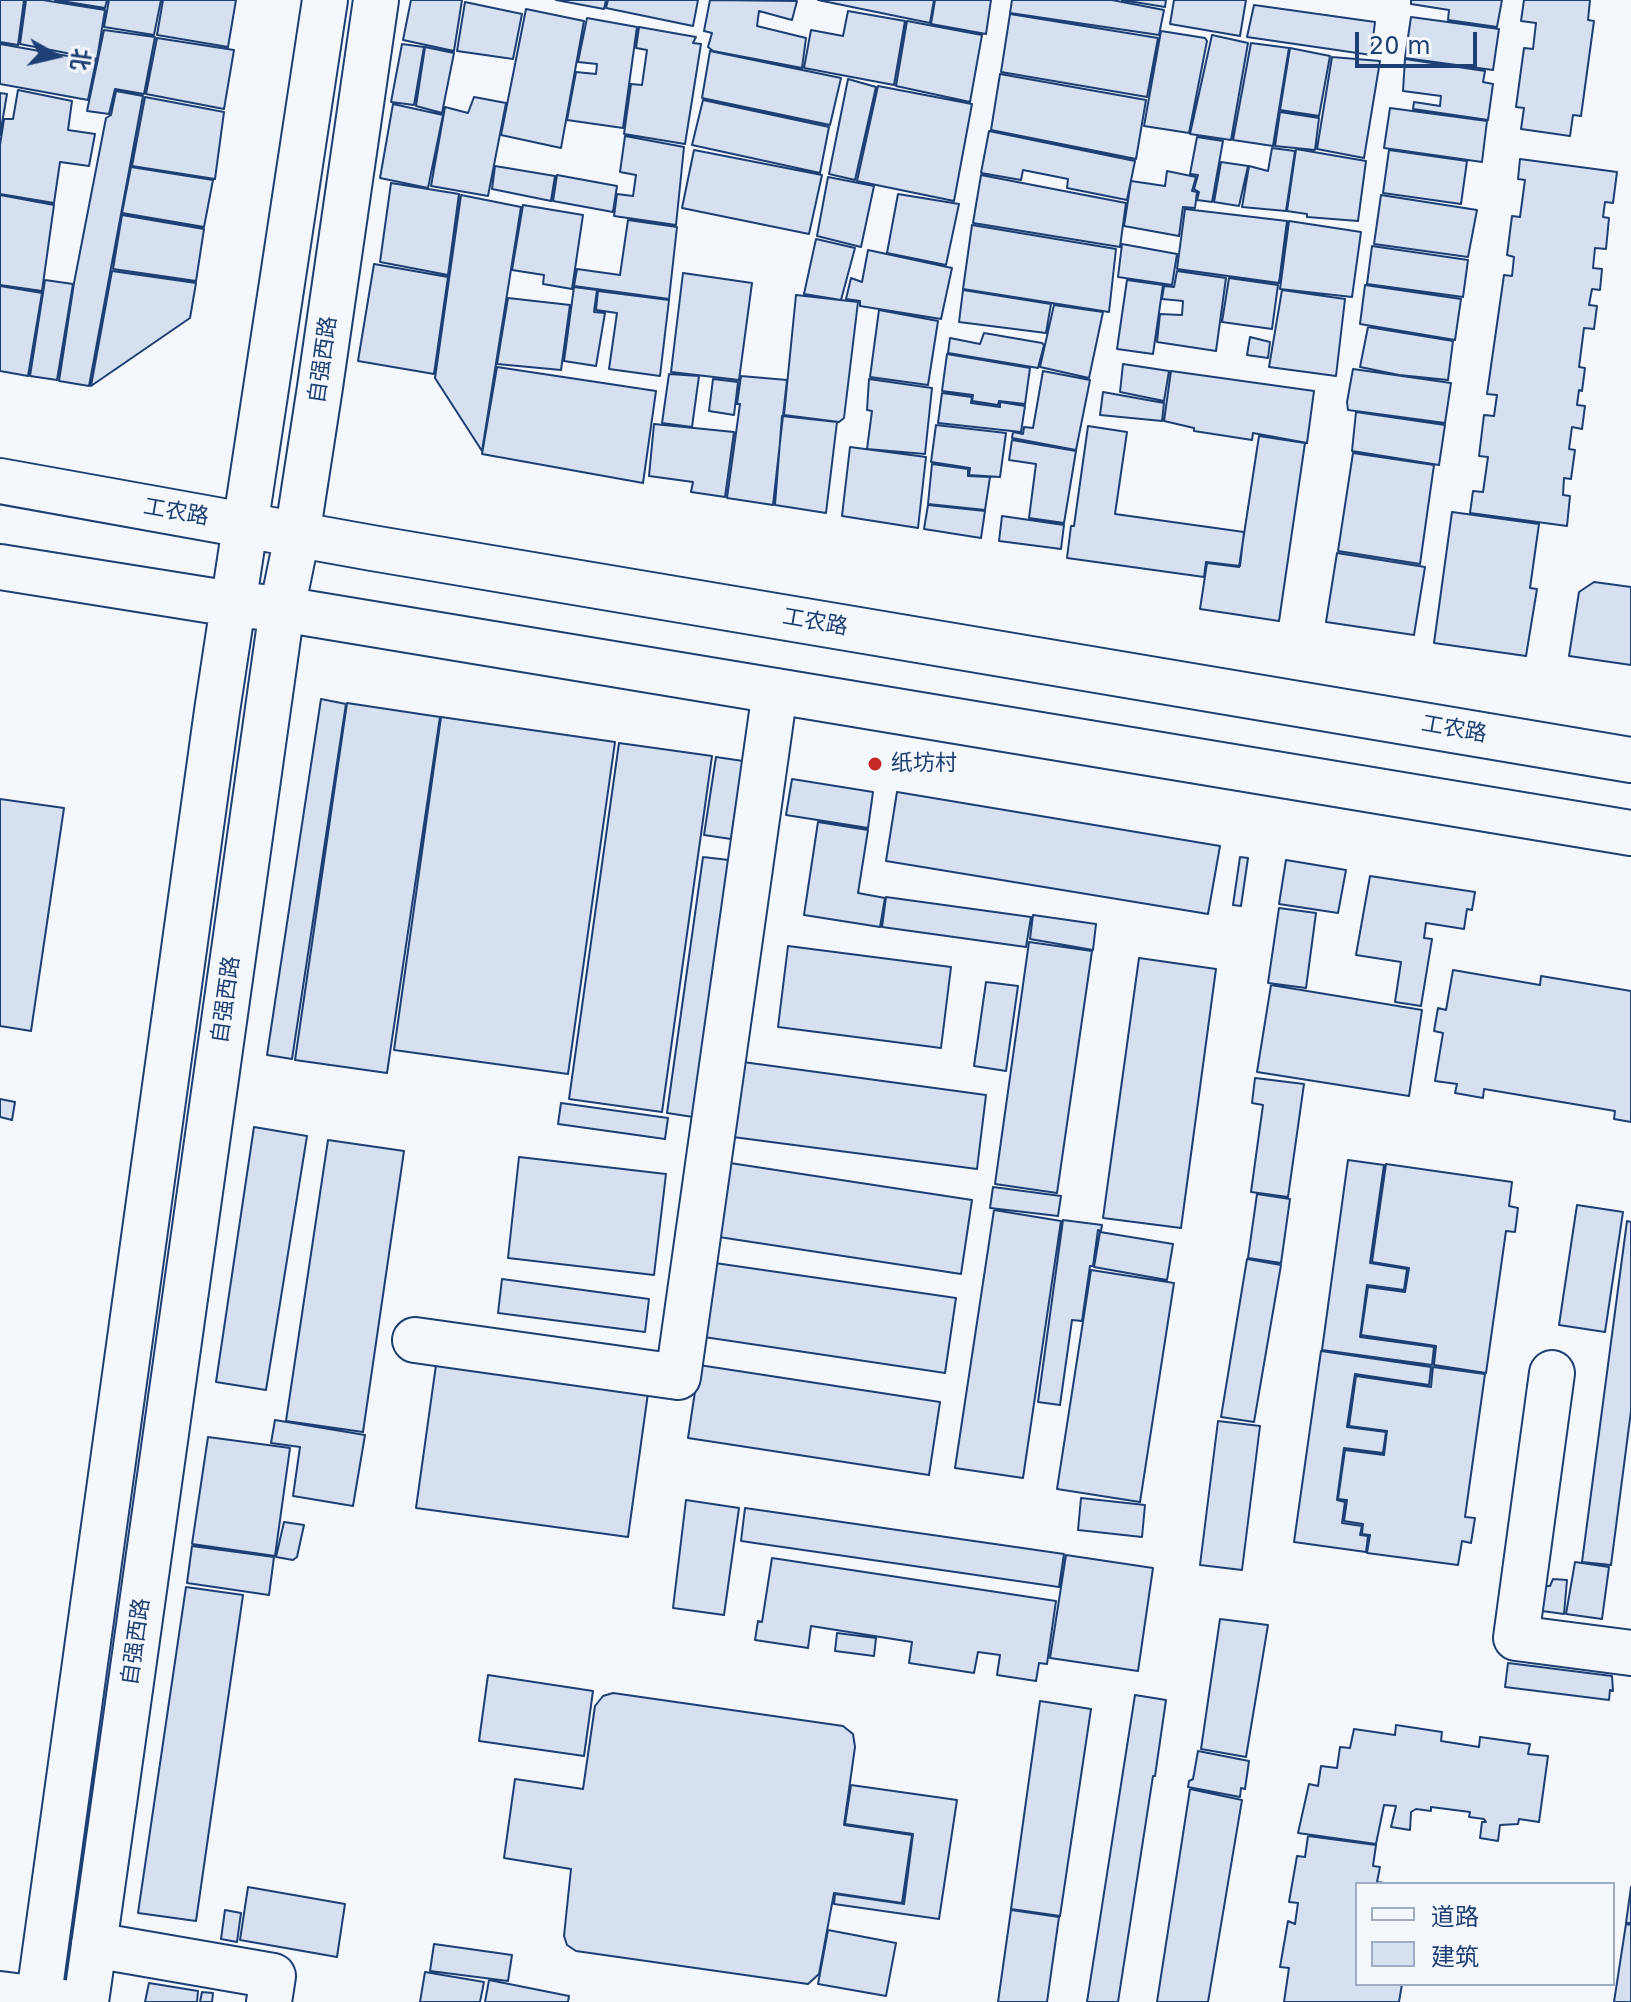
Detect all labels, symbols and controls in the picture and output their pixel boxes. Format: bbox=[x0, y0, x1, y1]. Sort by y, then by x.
north arrow bbox=[16, 16, 96, 96]
scale bar bbox=[1359, 16, 1481, 66]
text: 20 m bbox=[1369, 32, 1431, 60]
text: 北 bbox=[66, 47, 94, 72]
street label: 自强西路 bbox=[305, 315, 343, 405]
street label: 工农路 bbox=[141, 494, 211, 532]
street label: 工农路 bbox=[780, 604, 850, 642]
street label: 工农路 bbox=[1419, 711, 1489, 749]
place label: 纸坊村 bbox=[891, 751, 957, 777]
marker: 纸坊村 bbox=[866, 755, 884, 773]
street label: 自强西路 bbox=[208, 955, 246, 1045]
street label: 自强西路 bbox=[118, 1597, 156, 1687]
legend bbox=[1355, 1882, 1615, 1986]
text: 道路 bbox=[1431, 1903, 1479, 1931]
text: 建筑 bbox=[1431, 1943, 1479, 1971]

